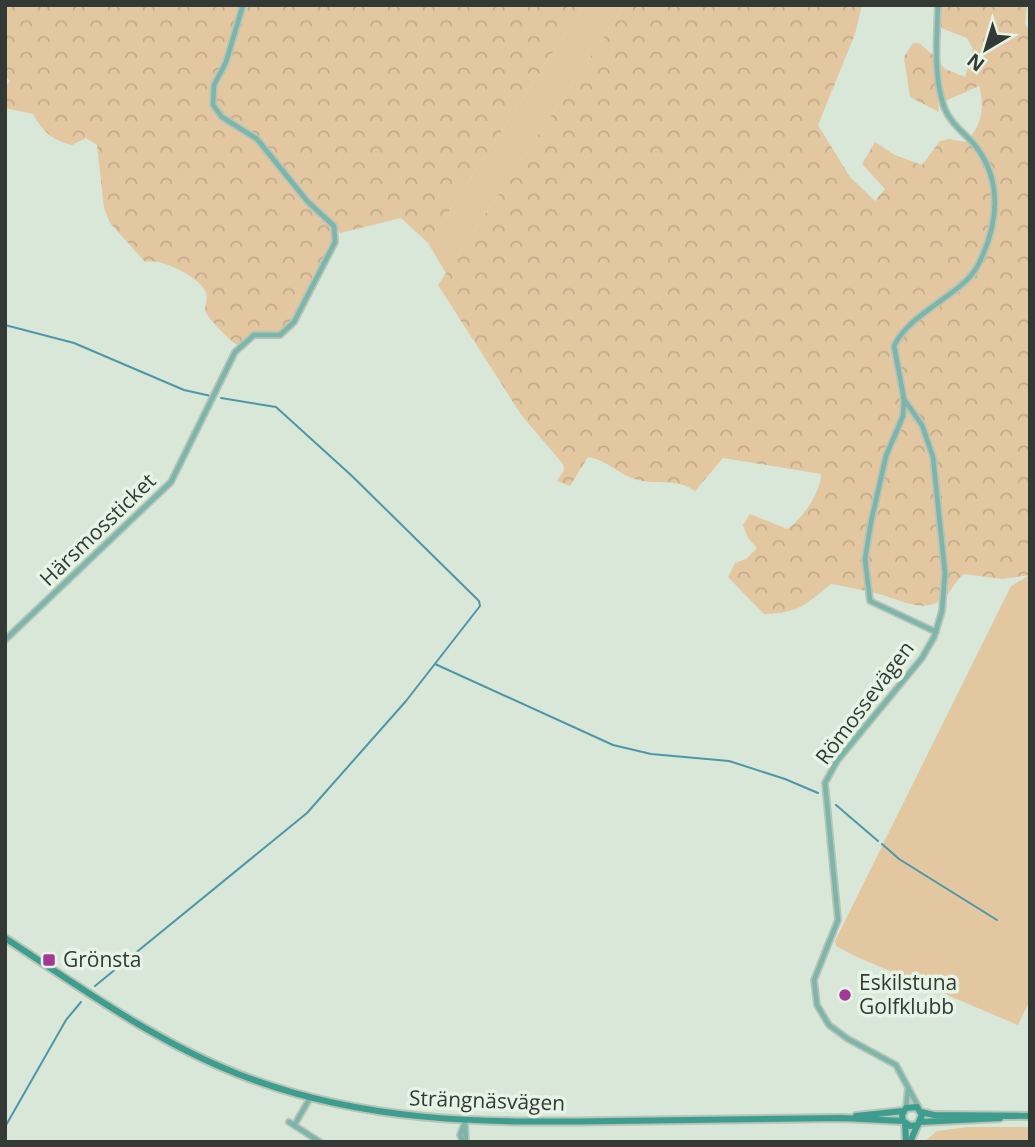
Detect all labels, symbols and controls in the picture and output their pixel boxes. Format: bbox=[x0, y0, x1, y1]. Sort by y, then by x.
north arrow bbox=[951, 14, 1021, 84]
text: N bbox=[961, 47, 990, 77]
street label: Härsmossticket bbox=[33, 467, 161, 592]
street label: Römossevägen bbox=[809, 635, 920, 770]
place label: Grönsta bbox=[63, 945, 142, 973]
marker: Grönsta bbox=[41, 952, 57, 968]
place label: Eskilstuna Golfklubb bbox=[859, 968, 957, 1020]
marker: Eskilstuna Golfklubb bbox=[837, 987, 853, 1003]
street label: Strängnäsvägen bbox=[408, 1083, 566, 1117]

